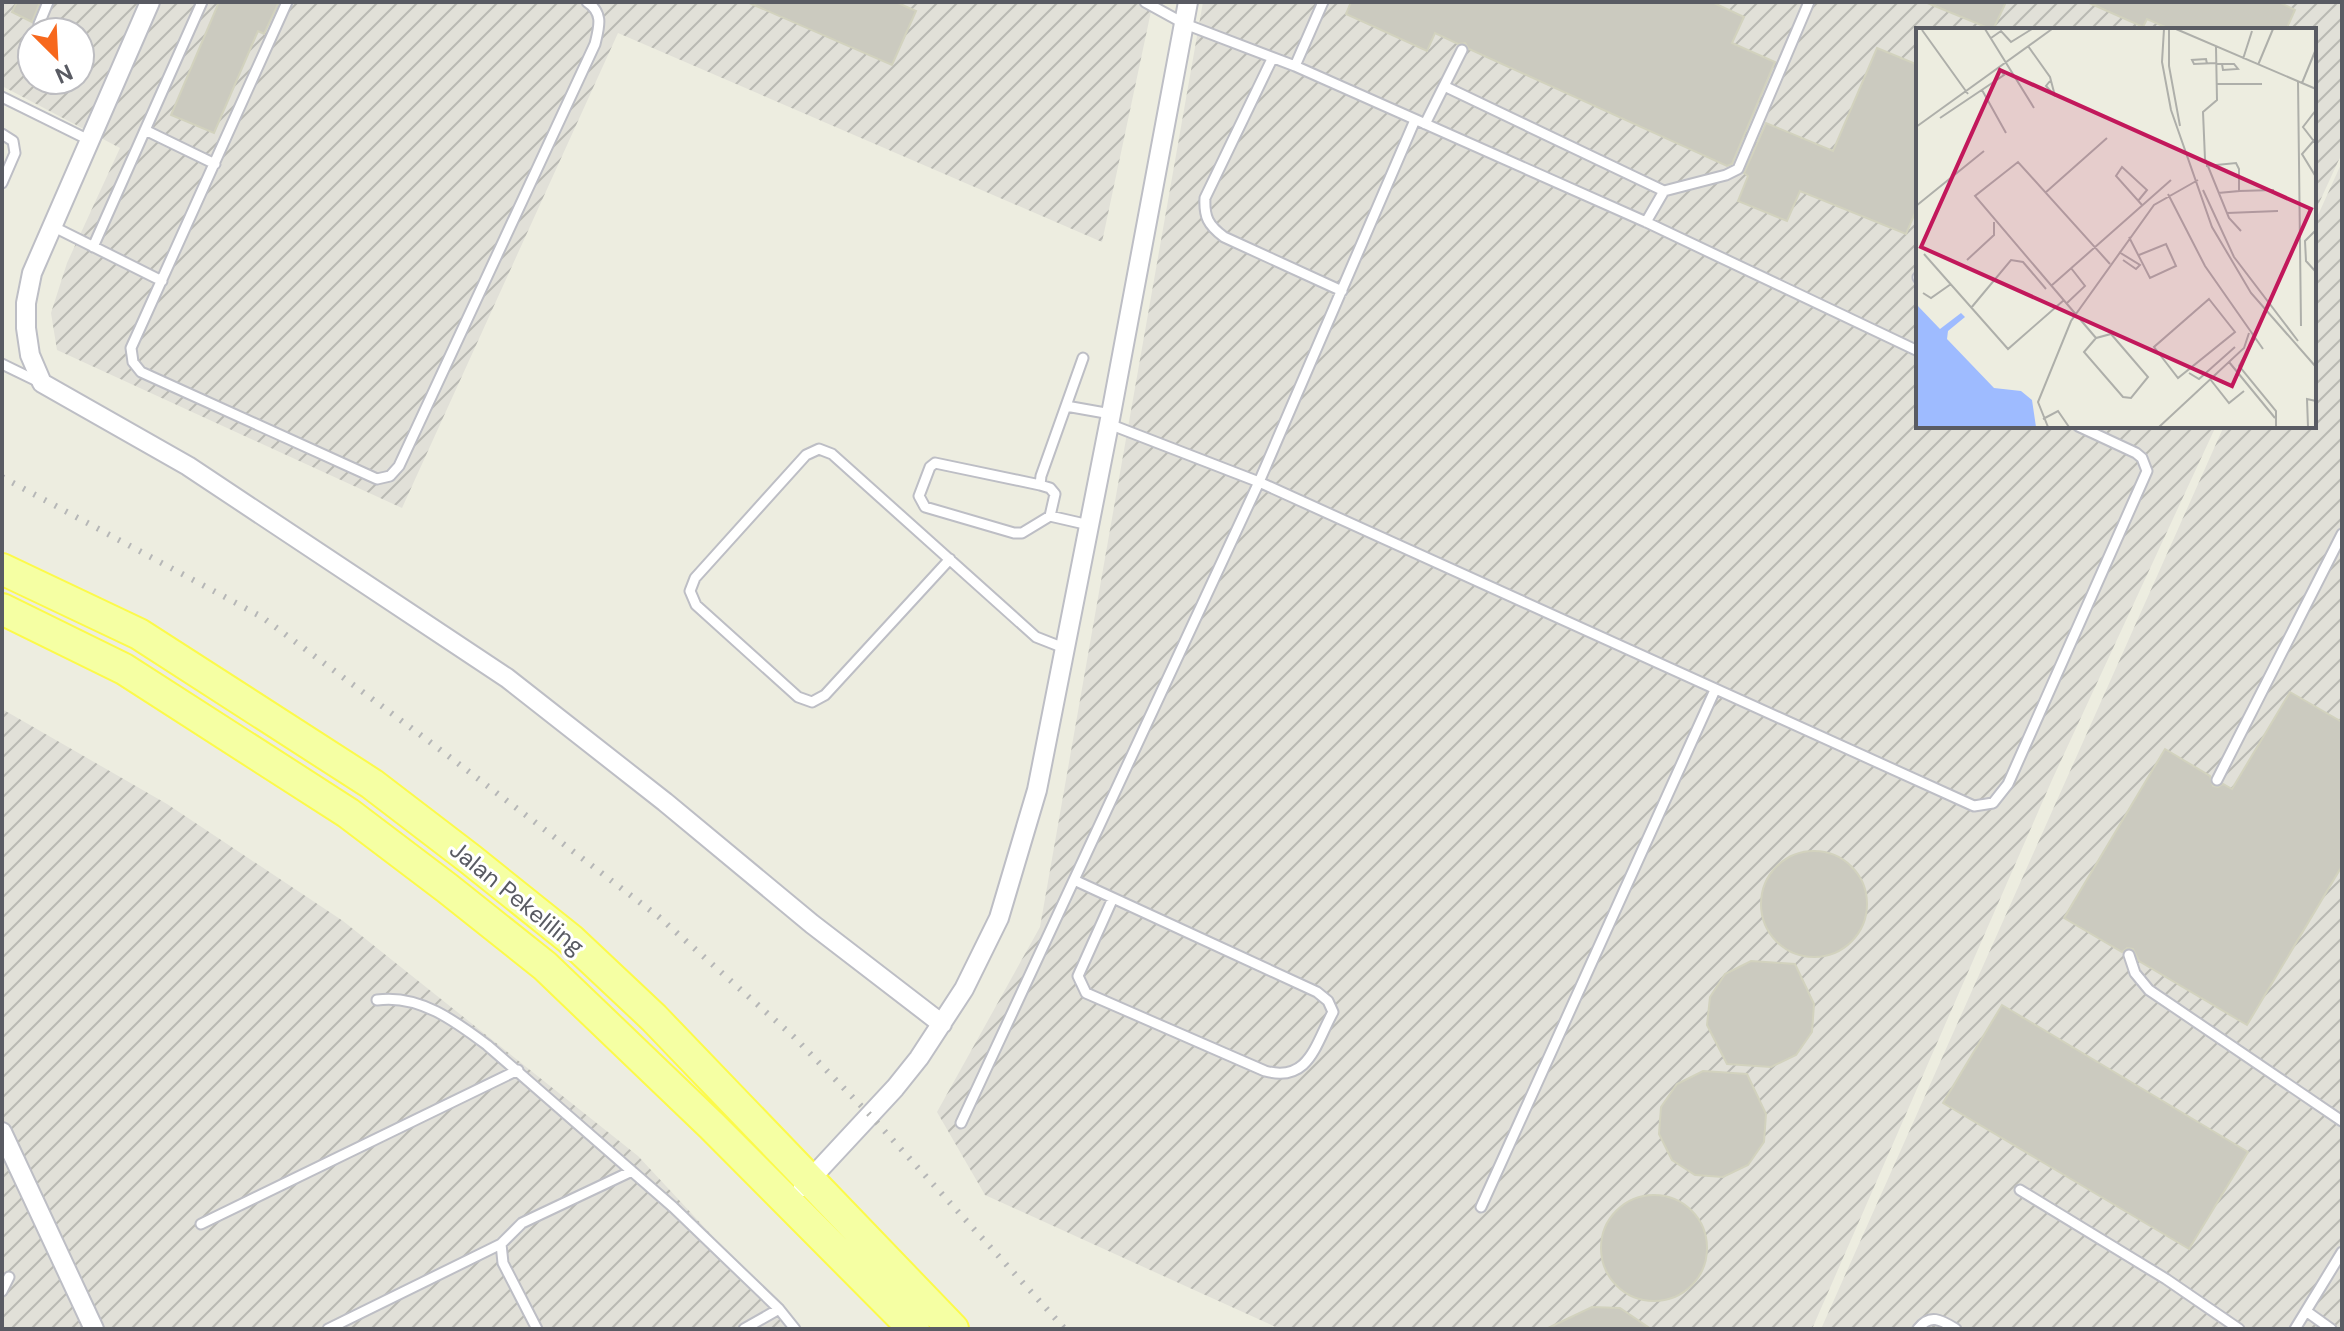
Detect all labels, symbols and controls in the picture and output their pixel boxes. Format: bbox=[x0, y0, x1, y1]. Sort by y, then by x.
north arrow bbox=[16, 16, 96, 96]
inset map bbox=[1916, 28, 2316, 428]
text: N bbox=[51, 57, 77, 90]
street label: Jalan Pekeliling bbox=[444, 834, 591, 962]

